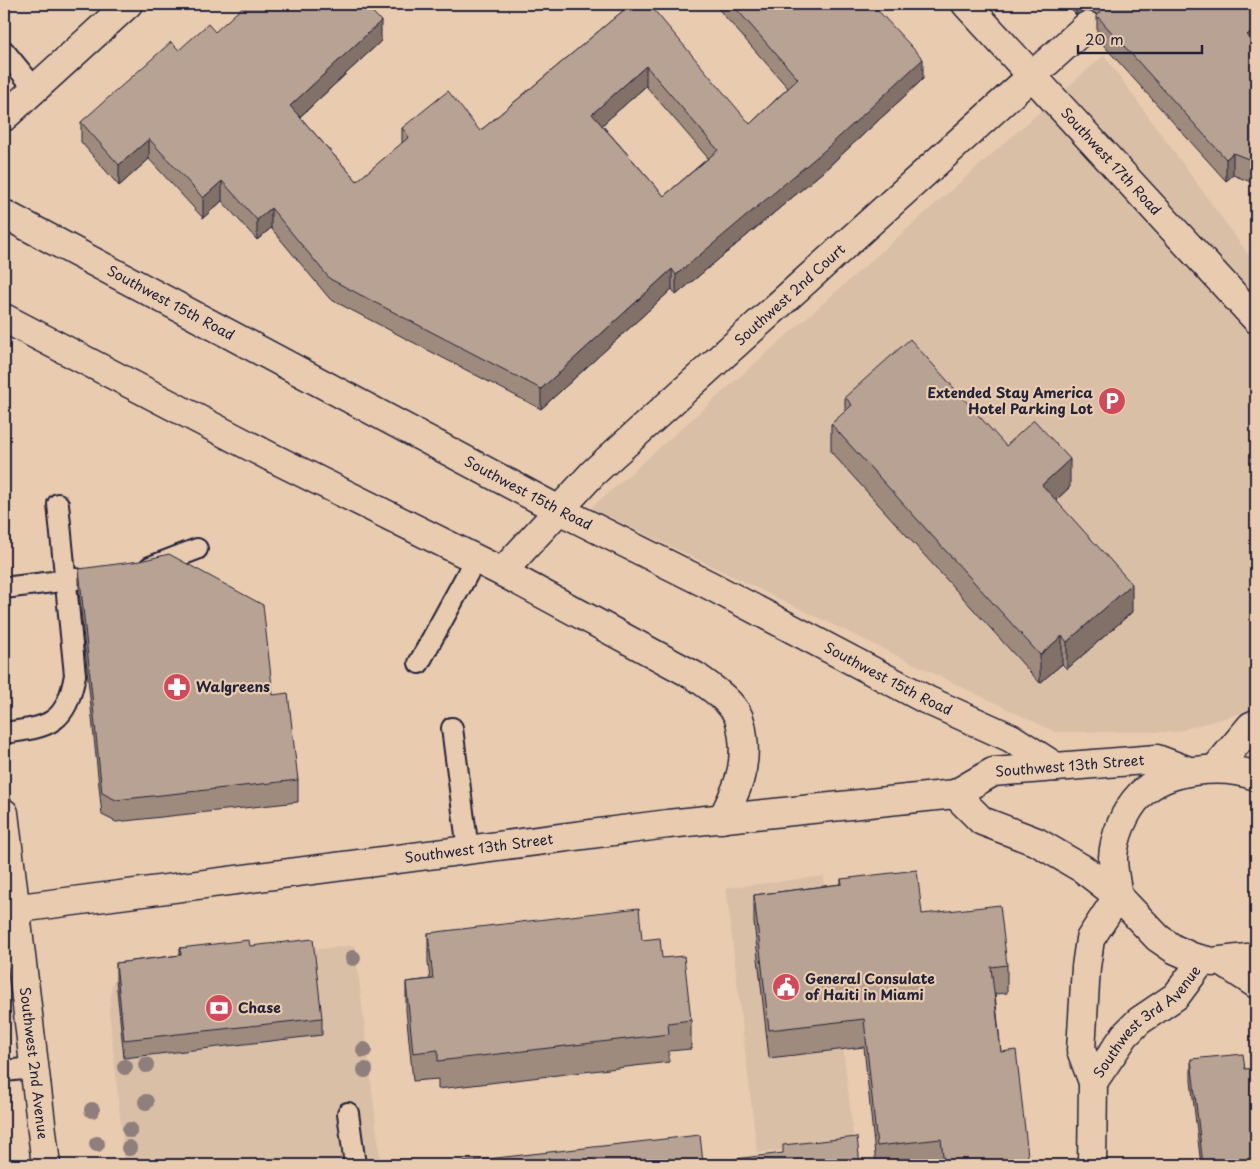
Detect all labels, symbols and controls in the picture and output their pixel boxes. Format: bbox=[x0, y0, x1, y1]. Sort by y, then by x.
scale bar bbox=[1078, 22, 1201, 54]
text: 20 m bbox=[1085, 27, 1124, 50]
street label: Southwest 17th Road bbox=[1056, 103, 1166, 220]
street label: Southwest 2nd Court bbox=[730, 239, 850, 350]
street label: Southwest 15th Road bbox=[104, 260, 238, 345]
place label: Extended Stay America Hotel Parking Lot bbox=[927, 382, 1093, 419]
parking icon: Extended Stay America Hotel Parking Lot bbox=[1097, 386, 1127, 416]
street label: Southwest 15th Road bbox=[461, 451, 596, 535]
street label: Southwest 15th Road bbox=[821, 637, 956, 720]
pharmacy icon: Walgreens bbox=[162, 672, 192, 702]
place label: Walgreens bbox=[196, 676, 270, 697]
street label: Southwest 13th Street bbox=[994, 749, 1145, 782]
street label: Southwest 13th Street bbox=[404, 828, 555, 868]
street label: Southwest 3rd Avenue bbox=[1088, 961, 1205, 1082]
place label: General Consulate of Haiti in Miami bbox=[805, 968, 935, 1005]
public building icon: General Consulate of Haiti in Miami bbox=[771, 972, 801, 1002]
street label: Southwest 2nd Avenue bbox=[15, 986, 54, 1140]
bank icon: Chase bbox=[204, 993, 234, 1023]
place label: Chase bbox=[238, 997, 281, 1018]

